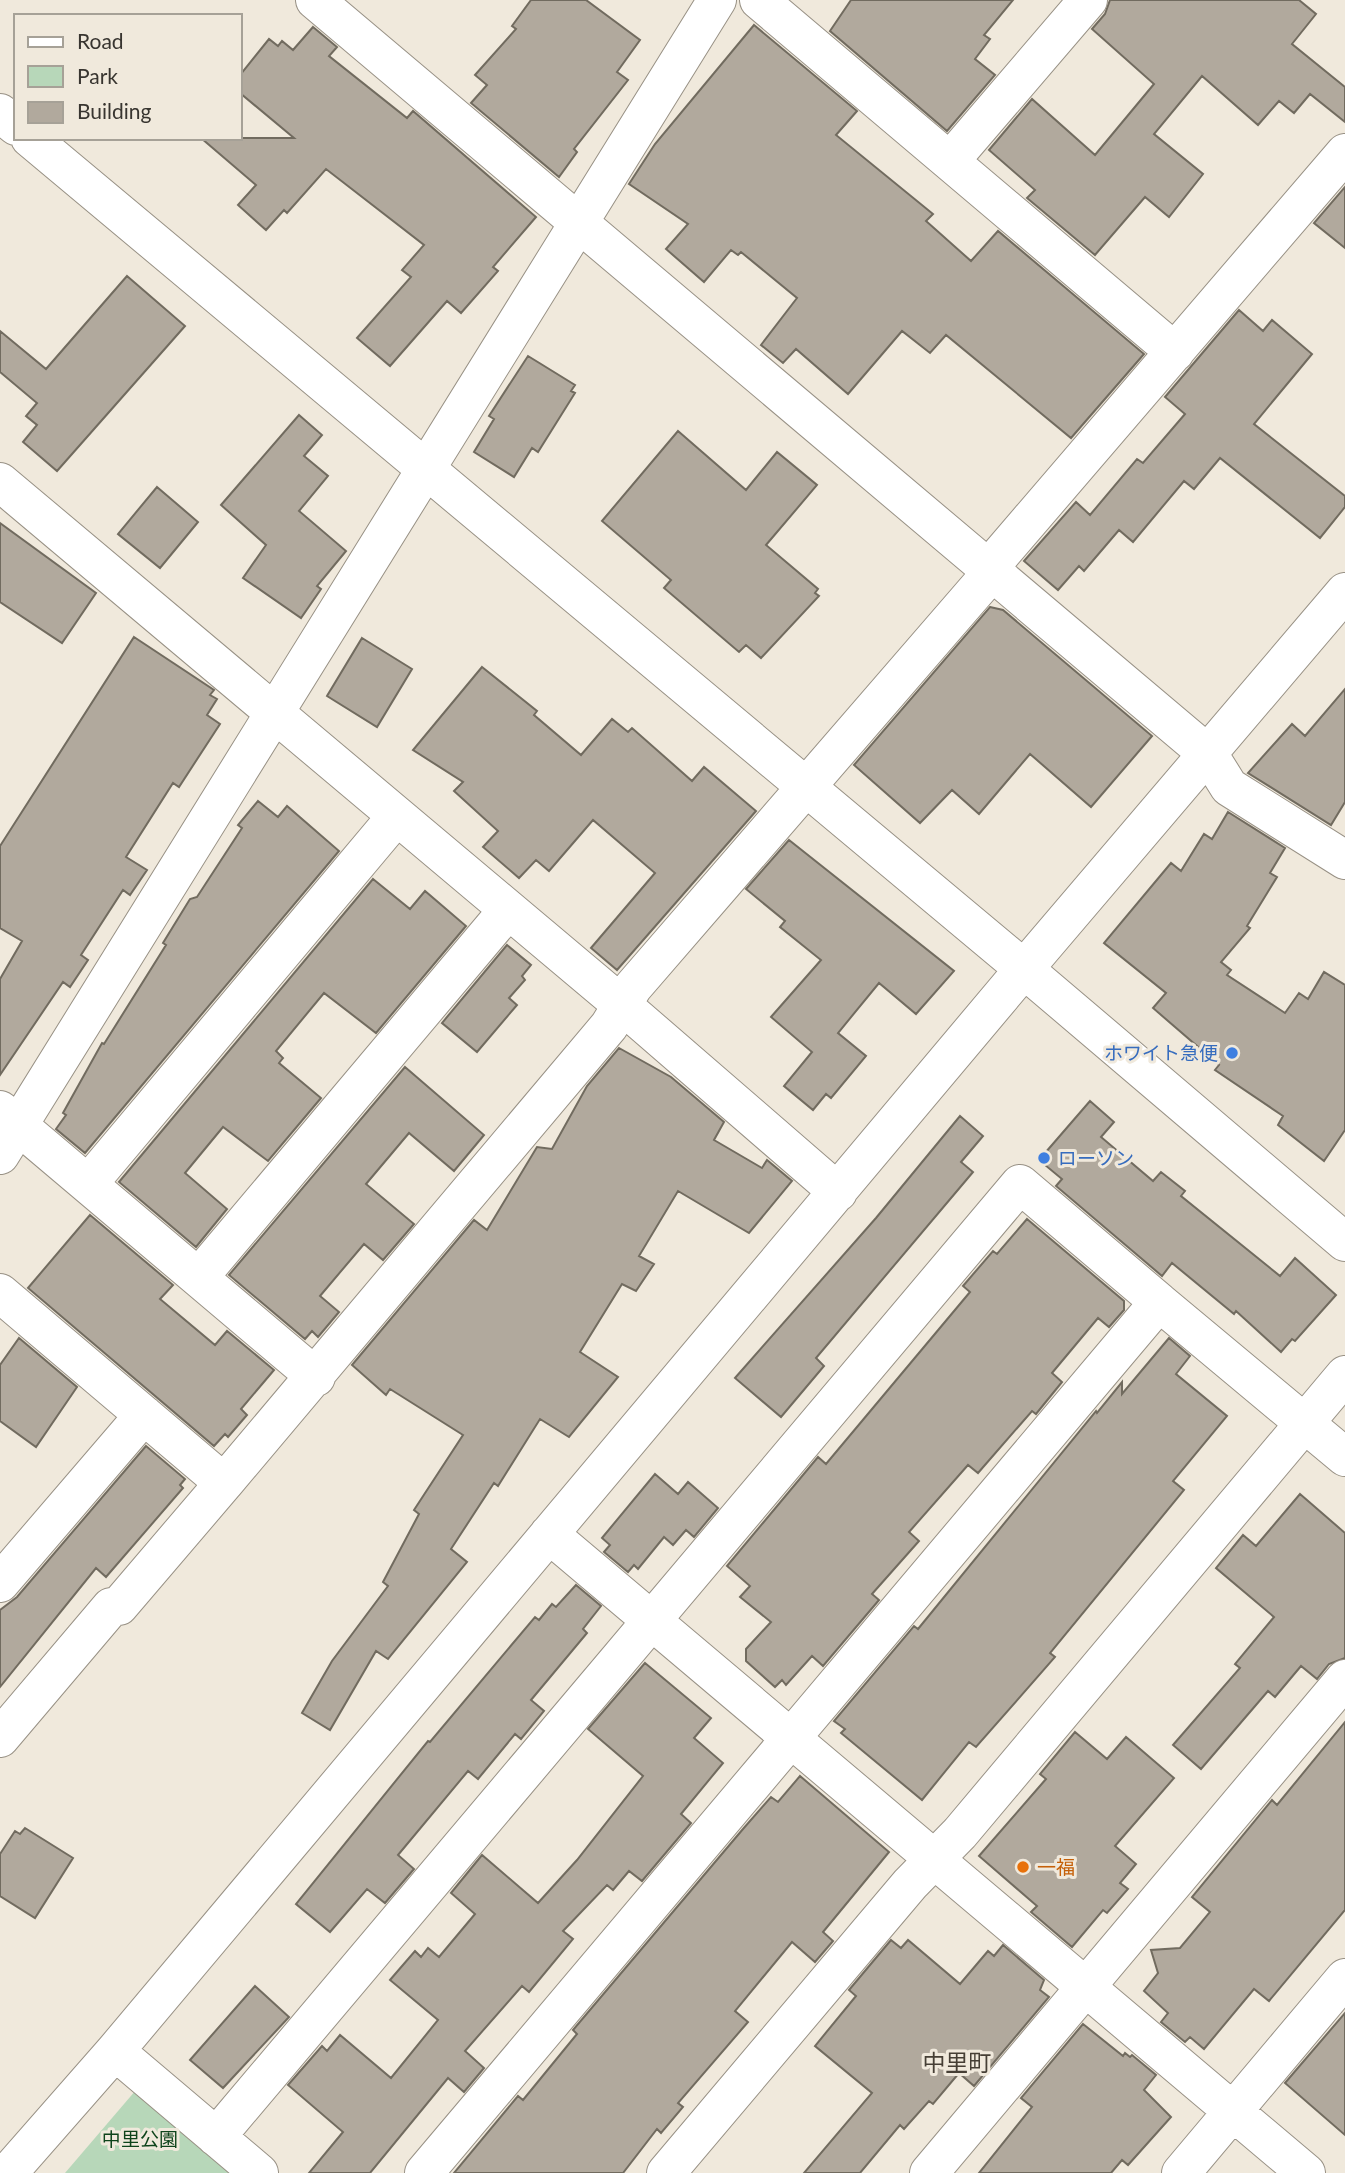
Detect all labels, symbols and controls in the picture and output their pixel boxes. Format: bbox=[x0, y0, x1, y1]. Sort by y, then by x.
legend bbox=[14, 14, 242, 140]
text: Road bbox=[77, 28, 124, 53]
text: Park bbox=[77, 63, 118, 88]
text: Building bbox=[77, 98, 152, 123]
place label: ホワイト急便 bbox=[1104, 1041, 1218, 1064]
marker: ホワイト急便 bbox=[1224, 1045, 1240, 1061]
place label: ローソン bbox=[1058, 1146, 1134, 1169]
marker: ローソン bbox=[1036, 1150, 1052, 1166]
place label: 一福 bbox=[1037, 1855, 1075, 1878]
marker: 一福 bbox=[1015, 1859, 1031, 1875]
district label: 中里町 bbox=[923, 2048, 992, 2076]
park label: 中里公園 bbox=[102, 2127, 178, 2150]

